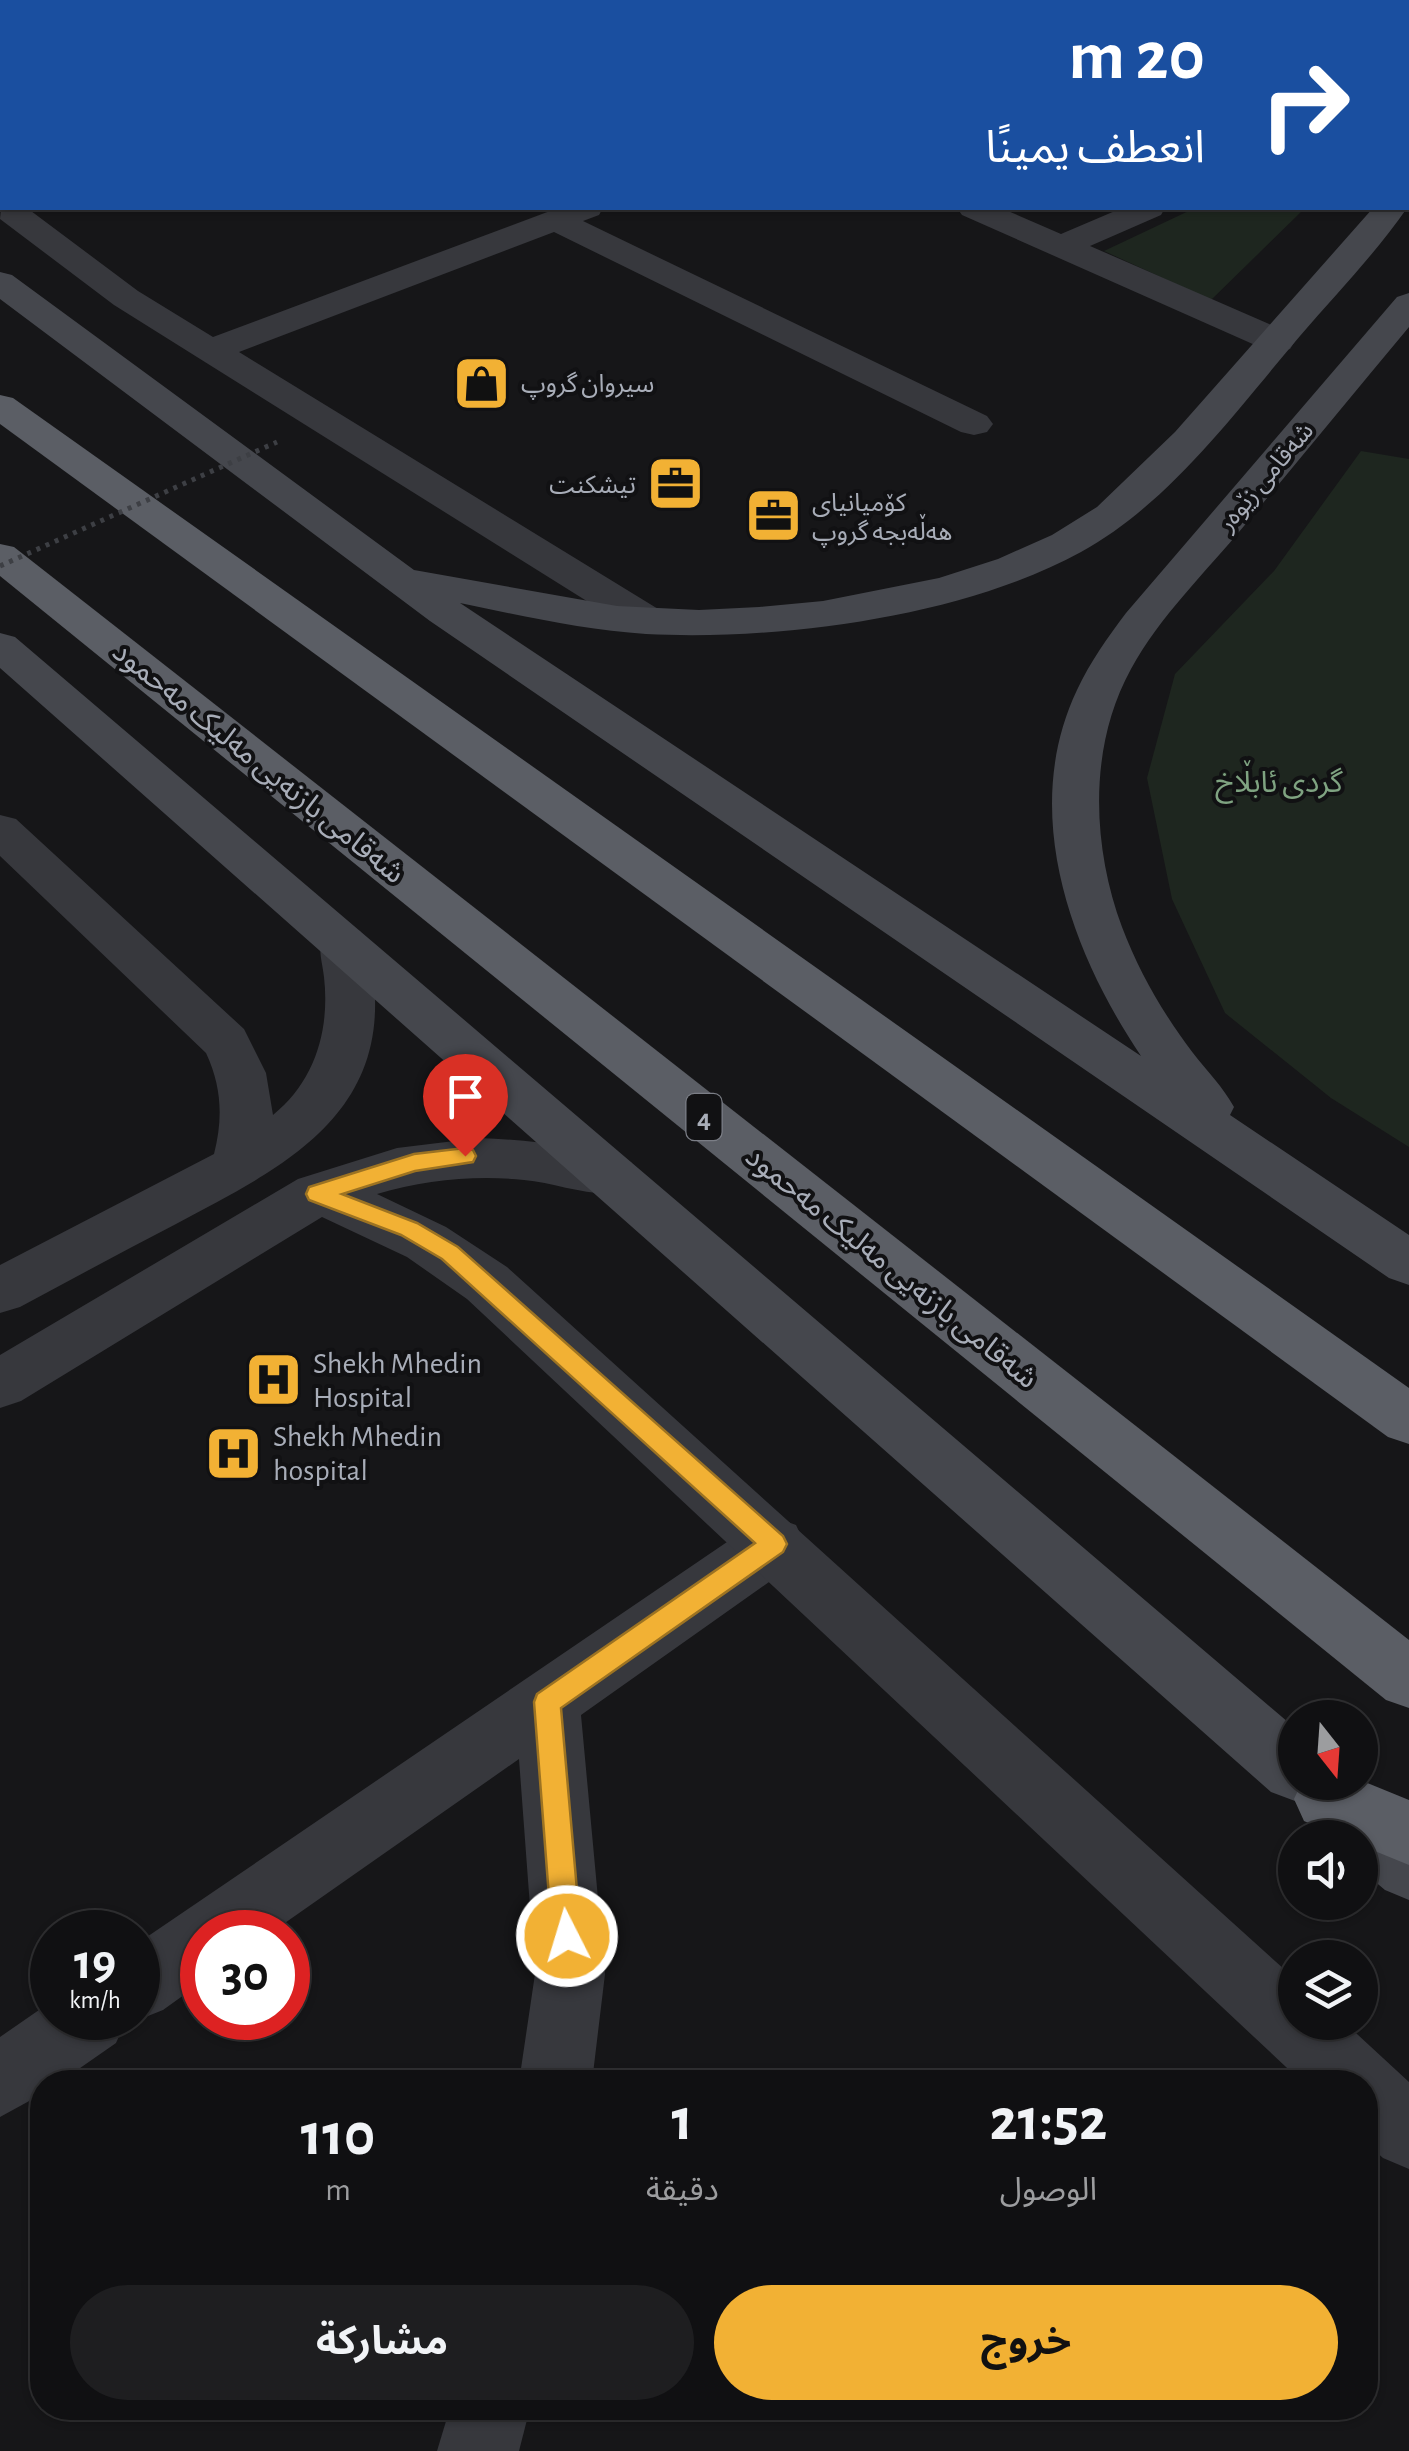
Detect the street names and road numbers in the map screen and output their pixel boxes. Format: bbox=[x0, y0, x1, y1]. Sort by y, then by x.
street label: شەقامی زێوەر bbox=[1213, 418, 1319, 537]
street label: شەقامی بازنەیی مەلیک مەحمود bbox=[106, 636, 410, 890]
road number: 4 bbox=[686, 1094, 722, 1140]
street label: شەقامی بازنەیی مەلیک مەحمود bbox=[739, 1141, 1043, 1395]

